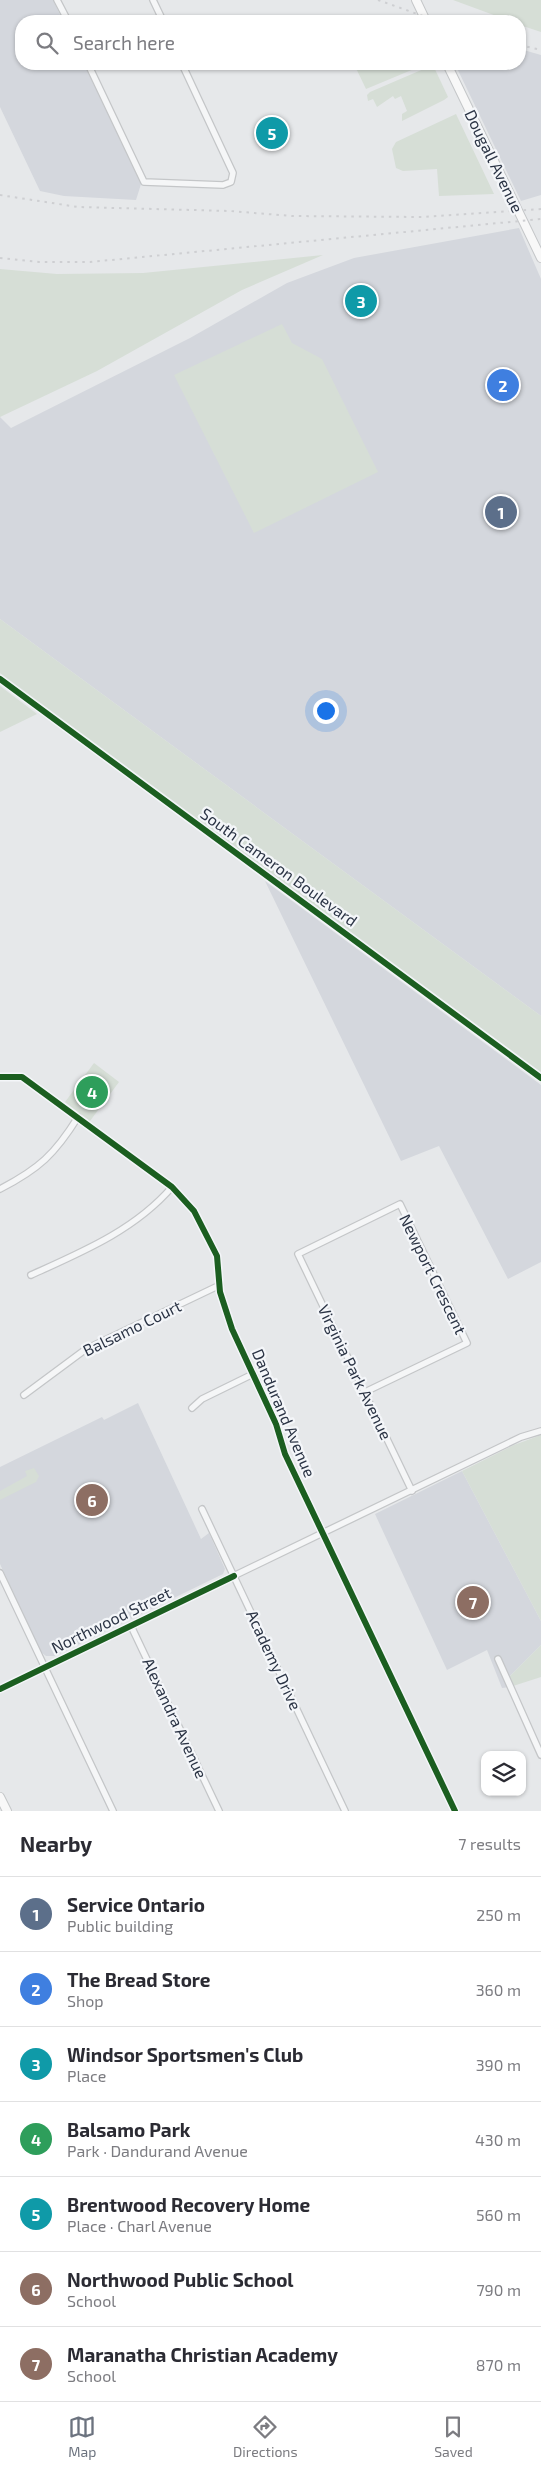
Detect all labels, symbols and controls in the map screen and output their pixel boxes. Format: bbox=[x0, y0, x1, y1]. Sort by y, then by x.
search box bbox=[15, 15, 526, 70]
icon: search bbox=[33, 29, 61, 57]
text: Search here bbox=[73, 31, 175, 54]
street label: Dougall Avenue bbox=[461, 106, 528, 215]
pin: 5 bbox=[256, 114, 288, 152]
pin: 3 bbox=[345, 282, 377, 320]
pin: 2 bbox=[487, 366, 519, 404]
pin: 1 bbox=[485, 493, 517, 531]
your location bbox=[313, 698, 339, 724]
street label: South Cameron Boulevard bbox=[197, 803, 361, 930]
pin: 4 bbox=[76, 1073, 108, 1111]
street label: Newport Crescent bbox=[396, 1211, 471, 1337]
street label: Balsamo Court bbox=[80, 1296, 184, 1360]
street label: Virginia Park Avenue bbox=[314, 1301, 396, 1442]
street label: Dandurand Avenue bbox=[249, 1346, 320, 1480]
pin: 6 bbox=[76, 1481, 108, 1519]
street label: Northwood Street bbox=[48, 1582, 174, 1657]
pin: 7 bbox=[457, 1583, 489, 1621]
street label: Academy Drive bbox=[243, 1607, 306, 1713]
street label: Alexandra Avenue bbox=[139, 1654, 212, 1781]
map controls bbox=[481, 1751, 526, 1796]
button: layers bbox=[481, 1751, 526, 1796]
text: Nearby bbox=[20, 1831, 92, 1856]
text: 7 results bbox=[458, 1834, 521, 1853]
text: Service Ontario bbox=[67, 1893, 205, 1916]
text: 1 bbox=[33, 1905, 39, 1924]
text: 250 m bbox=[476, 1905, 521, 1924]
text: Public building bbox=[67, 1916, 173, 1935]
text: The Bread Store bbox=[67, 1968, 211, 1991]
text: 2 bbox=[31, 1980, 41, 1999]
text: 360 m bbox=[476, 1980, 521, 1999]
text: Shop bbox=[67, 1991, 104, 2010]
text: Windsor Sportsmen's Club bbox=[67, 2043, 303, 2066]
text: 3 bbox=[31, 2055, 41, 2074]
text: 390 m bbox=[476, 2055, 521, 2074]
text: Place bbox=[67, 2066, 106, 2085]
text: Balsamo Park bbox=[67, 2118, 190, 2141]
text: 4 bbox=[31, 2130, 41, 2149]
text: 430 m bbox=[475, 2130, 521, 2149]
text: Park · Dandurand Avenue bbox=[67, 2141, 248, 2160]
text: Brentwood Recovery Home bbox=[67, 2193, 310, 2216]
text: 5 bbox=[32, 2205, 40, 2224]
text: 560 m bbox=[476, 2205, 521, 2224]
text: Place · Charl Avenue bbox=[67, 2216, 212, 2235]
text: Northwood Public School bbox=[67, 2268, 294, 2291]
text: 6 bbox=[31, 2280, 41, 2299]
text: 790 m bbox=[476, 2280, 521, 2299]
text: School bbox=[67, 2291, 116, 2310]
text: Maranatha Christian Academy bbox=[67, 2343, 338, 2366]
text: 7 bbox=[32, 2355, 40, 2374]
text: 870 m bbox=[476, 2355, 521, 2374]
text: School bbox=[67, 2366, 116, 2385]
tab: Map bbox=[68, 2413, 96, 2460]
tab: Directions bbox=[233, 2413, 298, 2460]
tab: Saved bbox=[434, 2413, 473, 2460]

